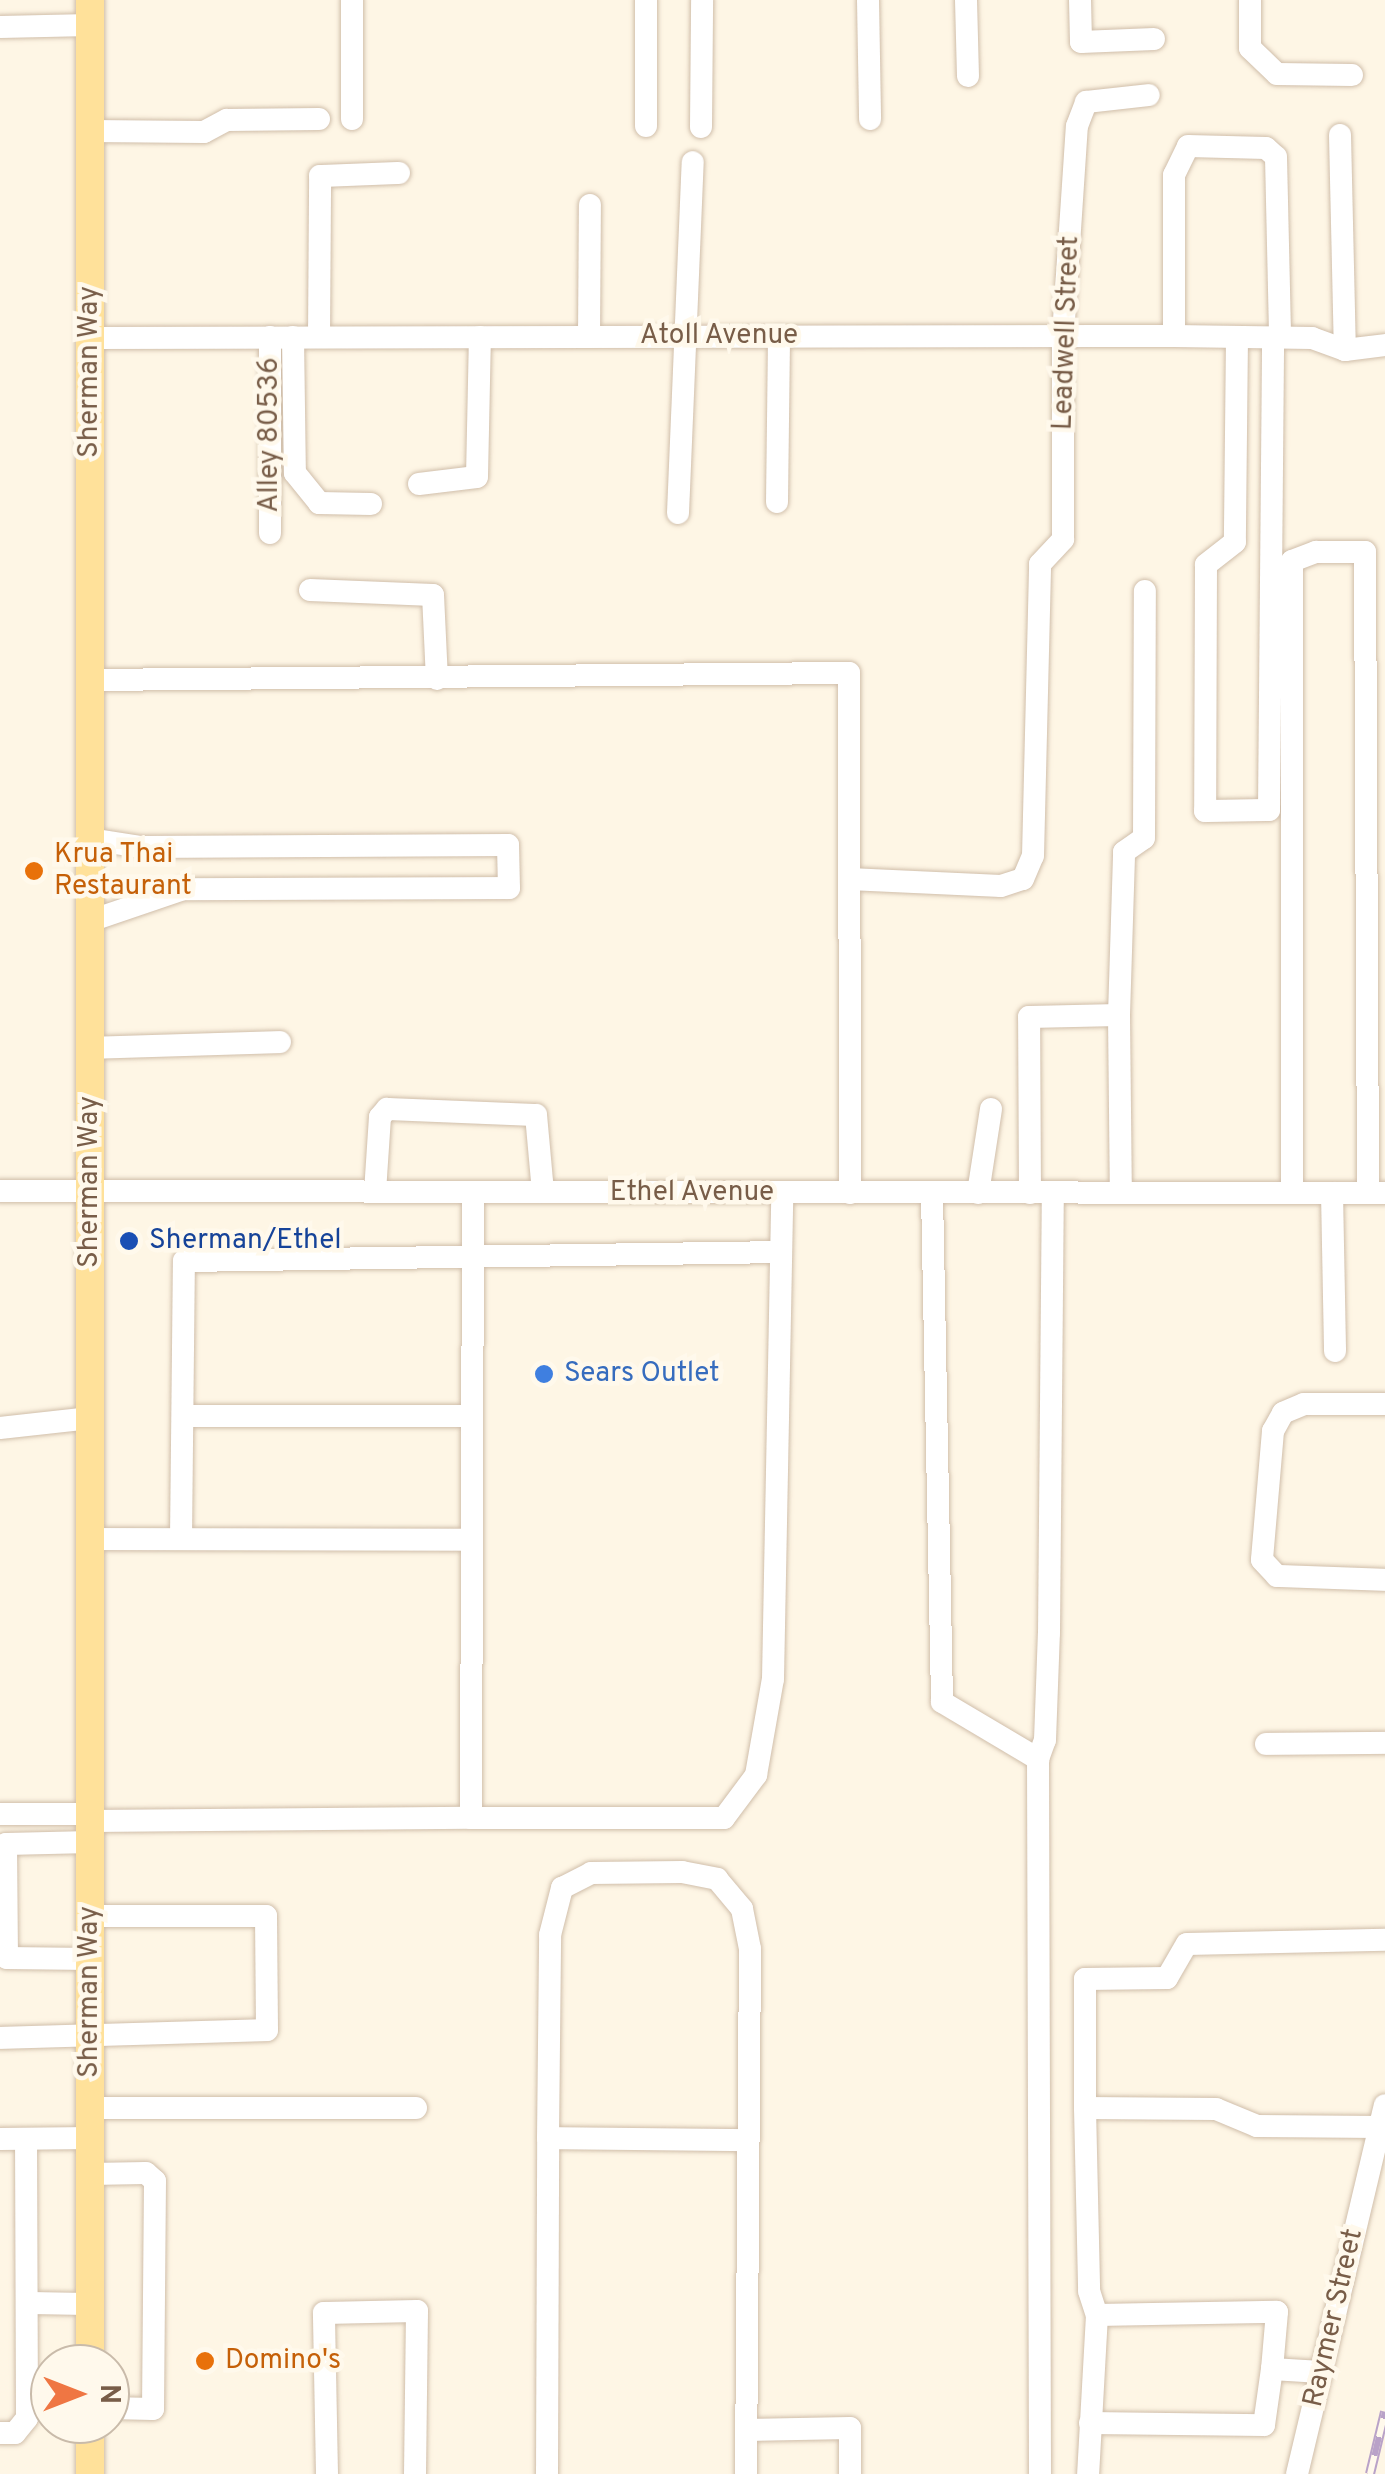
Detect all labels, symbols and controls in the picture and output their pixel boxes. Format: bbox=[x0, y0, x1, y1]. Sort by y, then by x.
street label: Leadwell Street bbox=[1047, 235, 1087, 431]
street label: Sherman Way bbox=[73, 286, 107, 458]
street label: Atoll Avenue bbox=[639, 319, 799, 353]
street label: Alley 80536 bbox=[253, 357, 287, 513]
place label: Krua Thai Restaurant bbox=[54, 838, 192, 904]
marker: Krua Thai Restaurant bbox=[23, 860, 45, 882]
street label: Sherman Way bbox=[73, 1096, 107, 1268]
street label: Ethel Avenue bbox=[609, 1176, 775, 1210]
place label: Sherman/Ethel bbox=[149, 1224, 342, 1258]
marker: Sherman/Ethel bbox=[118, 1230, 140, 1252]
place label: Sears Outlet bbox=[564, 1357, 720, 1391]
marker: Sears Outlet bbox=[533, 1363, 555, 1385]
street label: Sherman Way bbox=[73, 1906, 107, 2078]
street label: Raymer Street bbox=[1297, 2225, 1371, 2411]
north arrow bbox=[30, 2344, 130, 2444]
place label: Domino's bbox=[225, 2344, 341, 2378]
marker: Domino's bbox=[194, 2350, 216, 2372]
text: N bbox=[90, 2384, 126, 2404]

